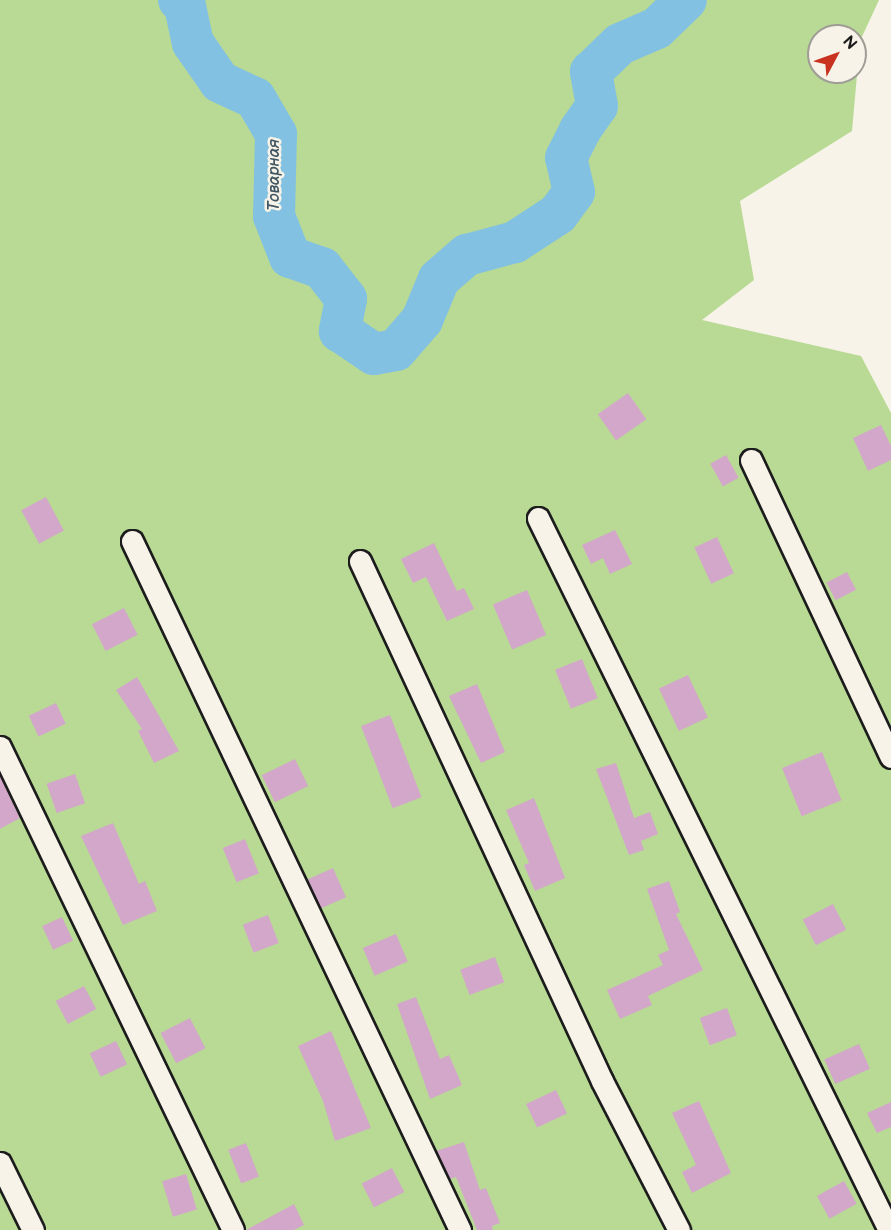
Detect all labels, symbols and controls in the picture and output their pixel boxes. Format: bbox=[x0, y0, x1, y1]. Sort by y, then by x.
north arrow bbox=[807, 24, 867, 84]
text: N bbox=[838, 32, 861, 54]
water label: Товарная bbox=[265, 139, 285, 211]

